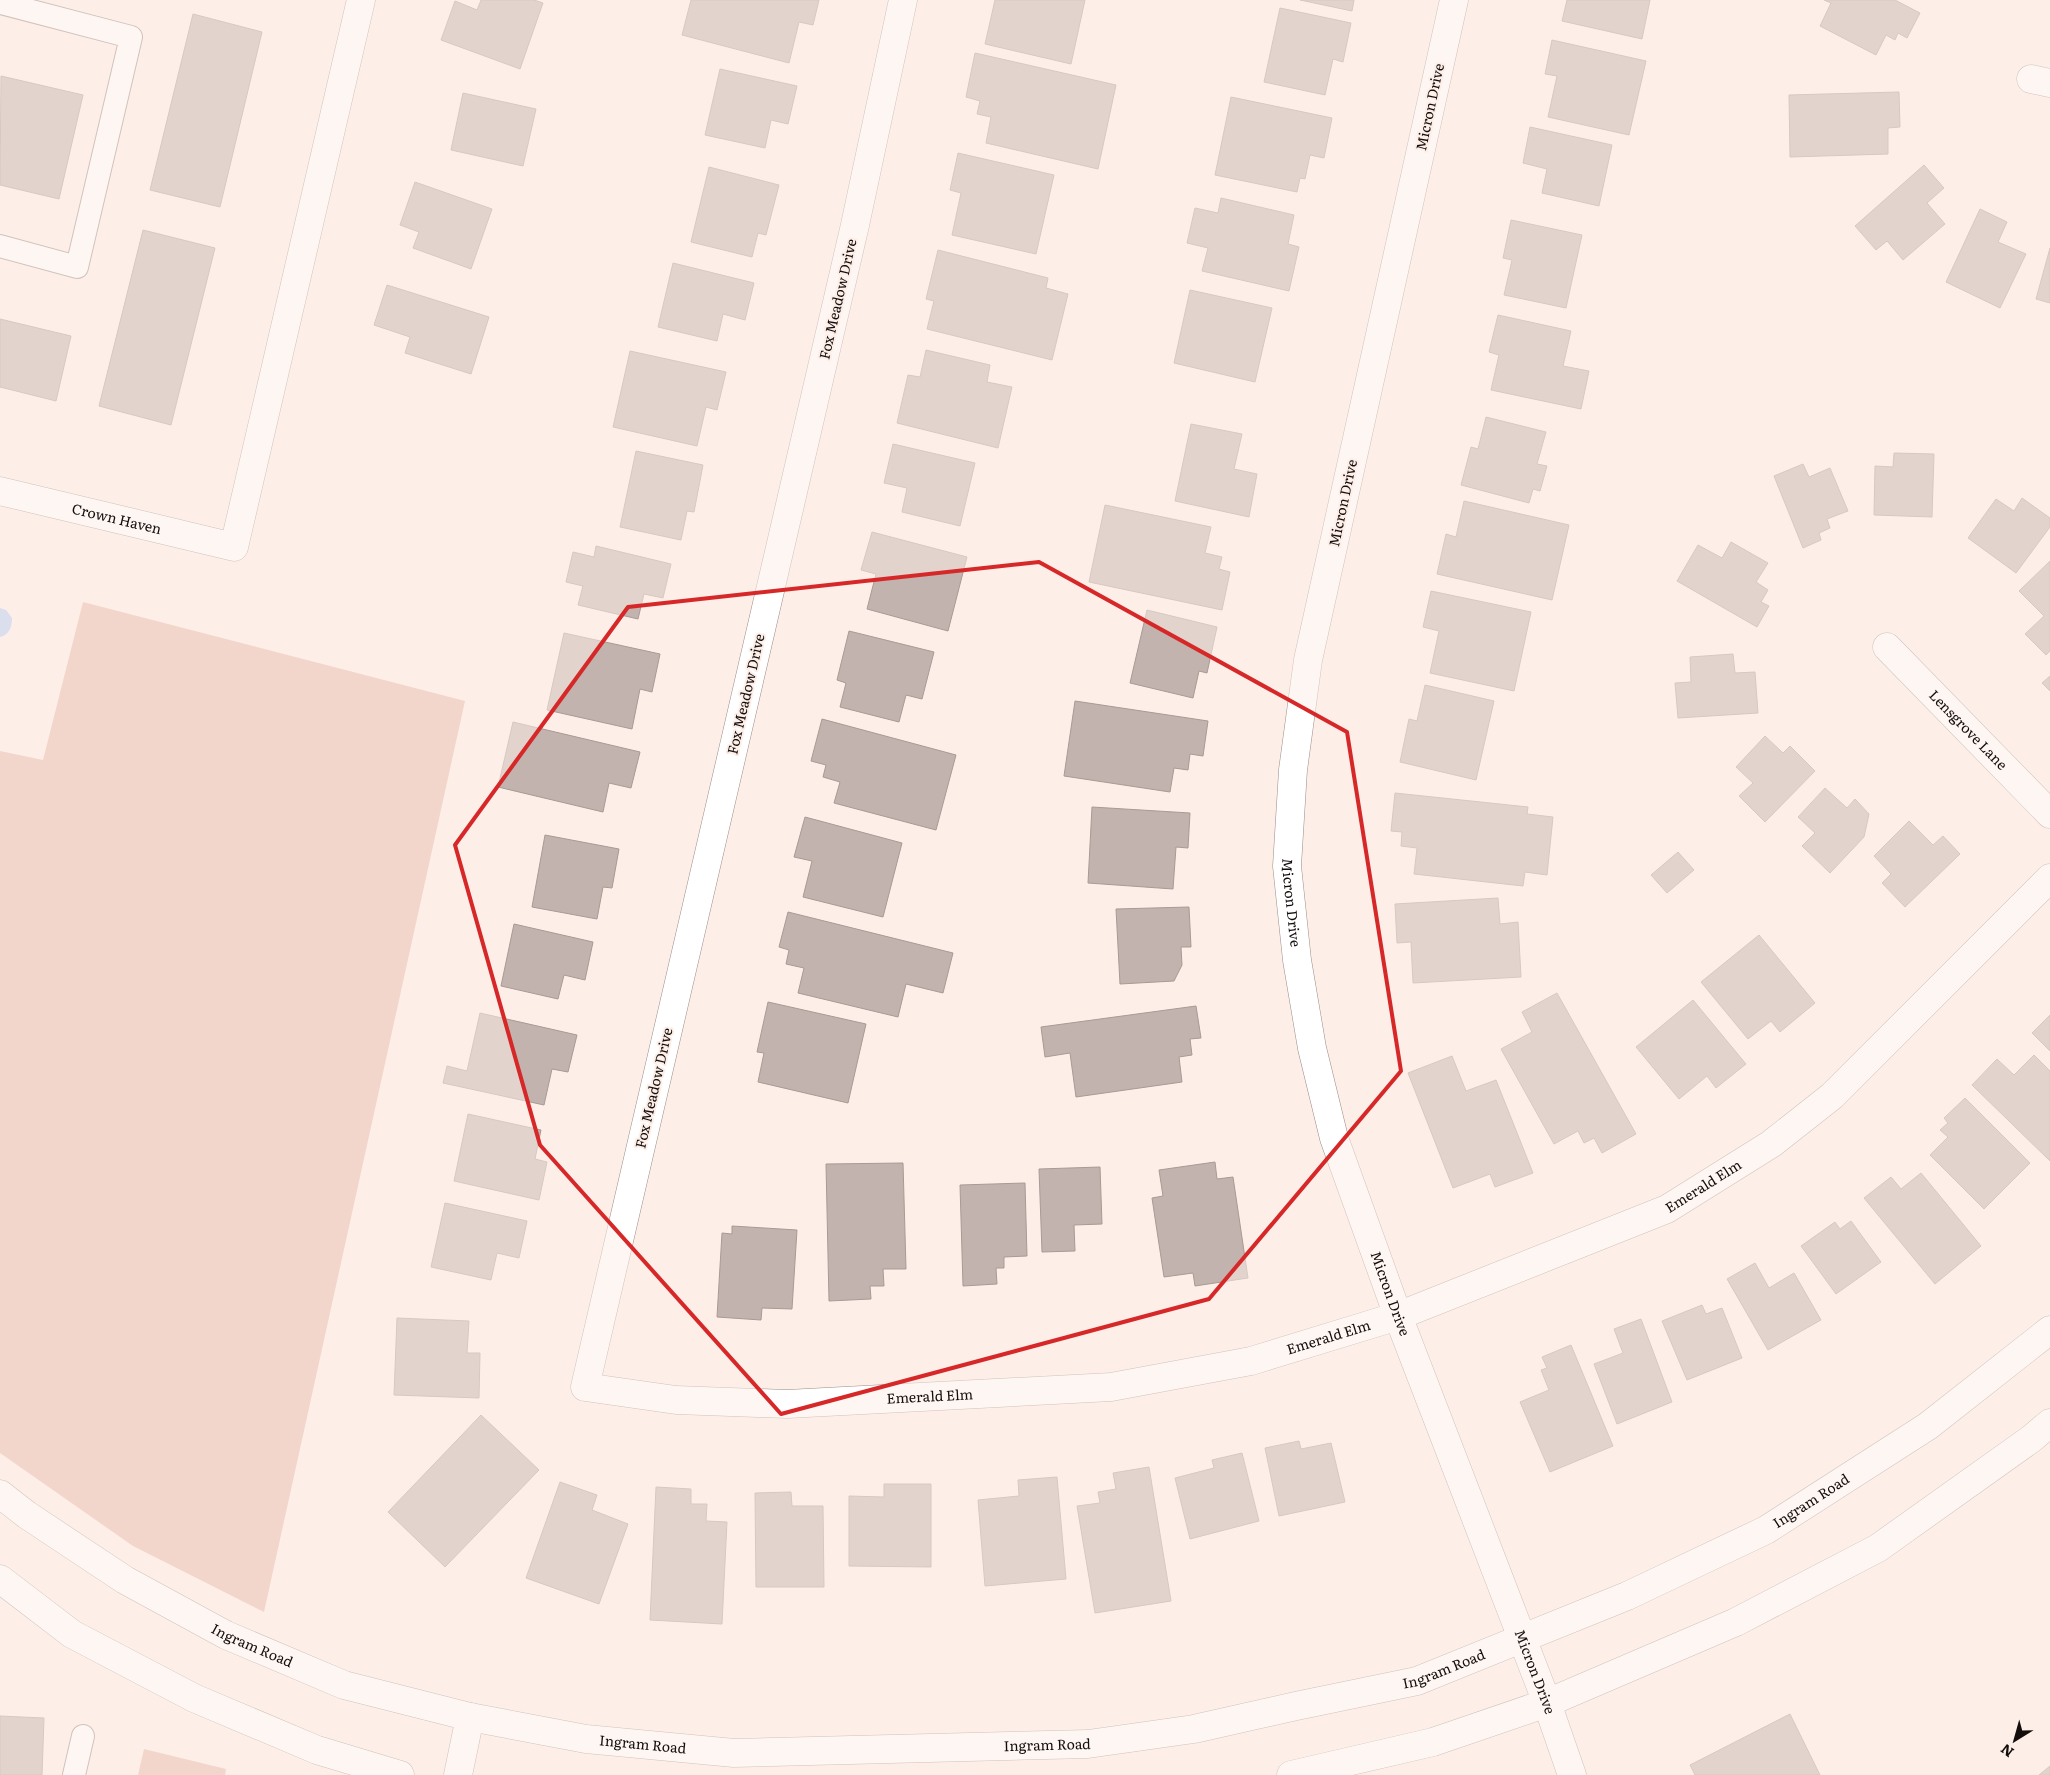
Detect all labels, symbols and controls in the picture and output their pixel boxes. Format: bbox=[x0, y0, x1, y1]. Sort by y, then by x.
street label: Micron Drive bbox=[1410, 61, 1448, 152]
street label: Fox Meadow Drive bbox=[813, 236, 861, 361]
street label: Micron Drive bbox=[1323, 457, 1361, 548]
street label: Crown Haven bbox=[70, 498, 164, 538]
street label: Fox Meadow Drive bbox=[721, 631, 769, 756]
street label: Lensgrove Lane bbox=[1925, 685, 2012, 774]
street label: Micron Drive bbox=[1278, 858, 1307, 948]
street label: Fox Meadow Drive bbox=[629, 1025, 677, 1150]
street label: Emerald Elm bbox=[1661, 1154, 1745, 1217]
street label: Micron Drive bbox=[1366, 1248, 1416, 1339]
street label: Emerald Elm bbox=[1284, 1314, 1373, 1359]
street label: Emerald Elm bbox=[886, 1383, 974, 1408]
street label: Ingram Road bbox=[1768, 1468, 1853, 1532]
street label: Ingram Road bbox=[208, 1618, 297, 1671]
street label: Micron Drive bbox=[1511, 1626, 1561, 1716]
street label: Ingram Road bbox=[1400, 1643, 1488, 1693]
north arrow bbox=[1990, 1715, 2040, 1765]
street label: Ingram Road bbox=[598, 1729, 688, 1757]
street label: Ingram Road bbox=[1003, 1733, 1091, 1755]
text: N bbox=[1996, 1740, 2017, 1763]

